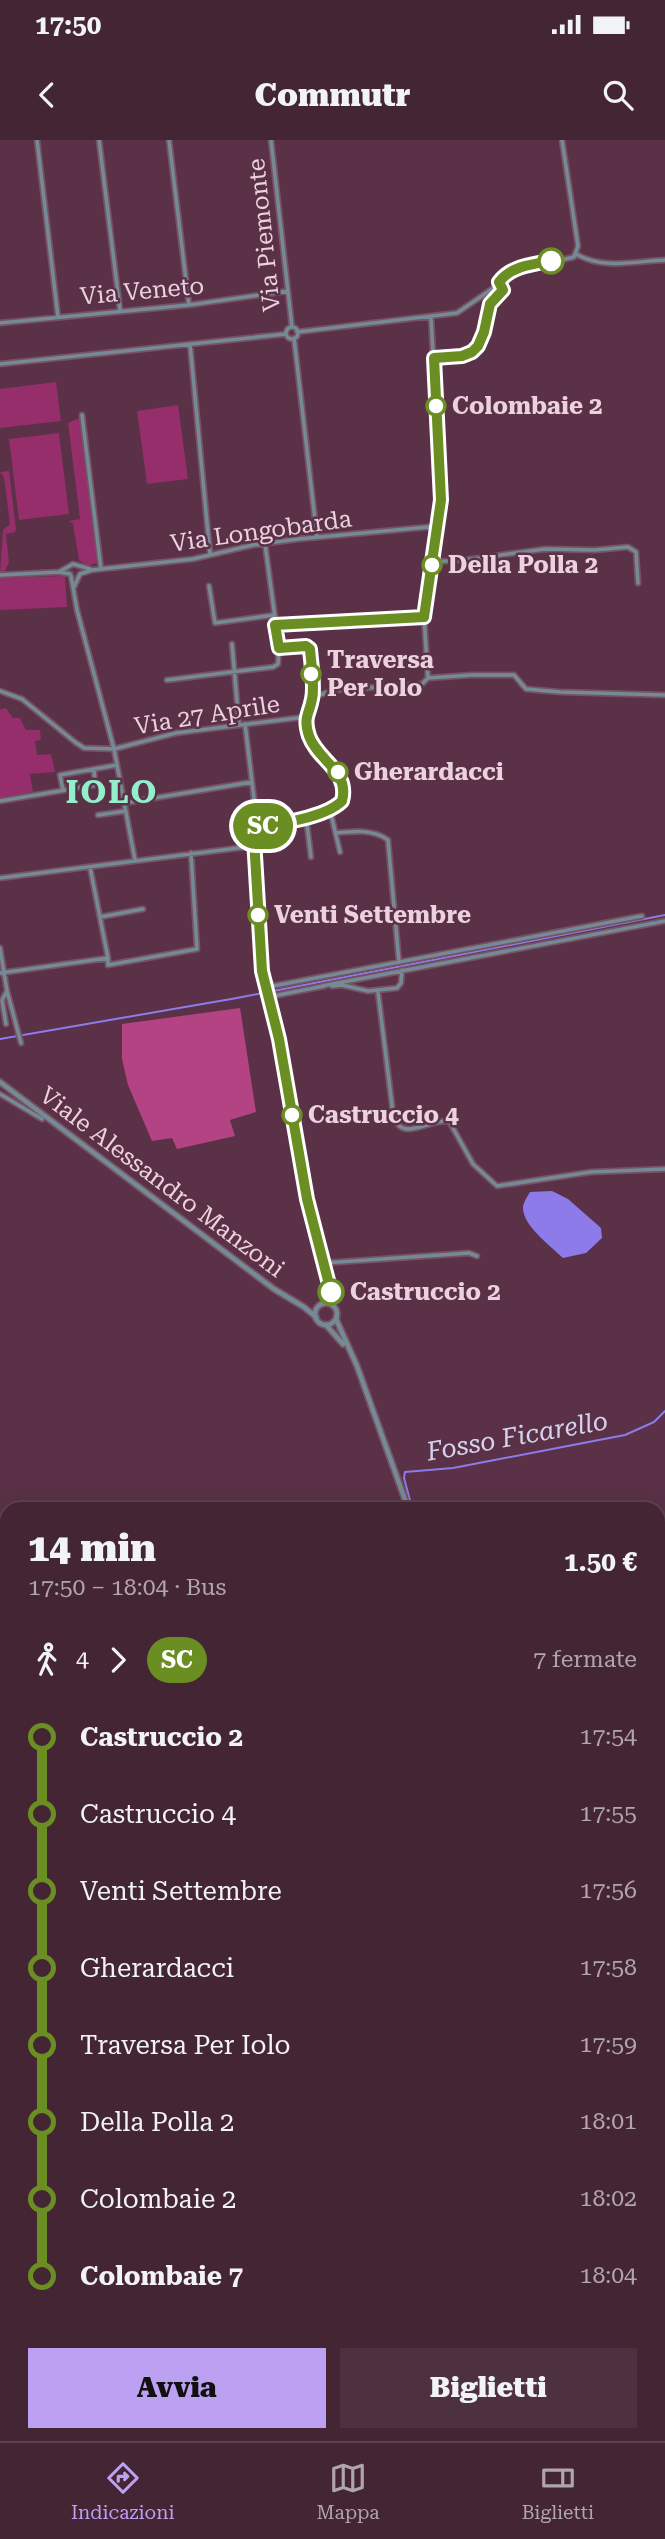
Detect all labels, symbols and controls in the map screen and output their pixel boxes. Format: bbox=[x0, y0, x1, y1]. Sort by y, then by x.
text: 17:50 bbox=[35, 10, 101, 40]
icon: back bbox=[28, 76, 66, 114]
text: Commutr bbox=[254, 76, 411, 114]
icon: search bbox=[599, 76, 637, 114]
street label: Via Piemonte bbox=[242, 157, 286, 313]
unlabelled marker bbox=[538, 248, 564, 274]
street label: Via Veneto bbox=[79, 272, 205, 310]
place label: Colombaie 2 bbox=[452, 392, 603, 420]
marker: Colombaie 2 bbox=[426, 396, 446, 416]
street label: Via Longobarda bbox=[169, 504, 353, 558]
place label: Della Polla 2 bbox=[448, 551, 598, 579]
marker: Della Polla 2 bbox=[422, 555, 442, 575]
place label: Traversa Per Iolo bbox=[327, 646, 434, 702]
marker: Traversa Per Iolo bbox=[301, 664, 321, 684]
street label: Via 27 Aprile bbox=[132, 690, 282, 740]
place label: Gherardacci bbox=[354, 758, 504, 786]
marker: Gherardacci bbox=[328, 762, 348, 782]
district label: IOLO bbox=[66, 773, 158, 811]
line badge: SC bbox=[232, 803, 294, 849]
text: SC bbox=[247, 812, 279, 840]
place label: Venti Settembre bbox=[274, 901, 471, 929]
marker: Venti Settembre bbox=[248, 905, 268, 925]
street label: Viale Alessandro Manzoni bbox=[34, 1081, 290, 1283]
place label: Castruccio 4 bbox=[308, 1101, 459, 1129]
marker: Castruccio 4 bbox=[282, 1105, 302, 1125]
place label: Castruccio 2 bbox=[350, 1278, 501, 1306]
marker: Castruccio 2 bbox=[318, 1279, 344, 1305]
water label: Fosso Ficarello bbox=[423, 1405, 610, 1467]
text: 14 min bbox=[28, 1526, 156, 1570]
text: 1.50 € bbox=[564, 1547, 637, 1577]
text: 17:50 – 18:04 · Bus bbox=[28, 1574, 226, 1601]
icon: walk bbox=[28, 1641, 66, 1679]
icon: forward bbox=[99, 1641, 137, 1679]
text: 4 bbox=[76, 1646, 89, 1673]
text: SC bbox=[161, 1646, 193, 1674]
text: 7 fermate bbox=[533, 1646, 637, 1673]
text: Castruccio 2 bbox=[80, 1722, 243, 1752]
text: 17:54 bbox=[580, 1723, 637, 1750]
text: Castruccio 4 bbox=[80, 1799, 236, 1829]
text: 17:55 bbox=[580, 1800, 637, 1827]
text: Venti Settembre bbox=[80, 1876, 282, 1906]
text: 17:56 bbox=[580, 1877, 637, 1904]
text: Gherardacci bbox=[80, 1953, 234, 1983]
text: 17:58 bbox=[580, 1954, 637, 1981]
text: Traversa Per Iolo bbox=[80, 2030, 291, 2060]
text: 17:59 bbox=[580, 2031, 637, 2058]
text: Della Polla 2 bbox=[80, 2107, 234, 2137]
text: 18:01 bbox=[580, 2108, 637, 2135]
text: Colombaie 2 bbox=[80, 2184, 236, 2214]
text: 18:02 bbox=[580, 2185, 637, 2212]
text: Colombaie 7 bbox=[80, 2261, 243, 2291]
text: 18:04 bbox=[580, 2262, 637, 2289]
button: Avvia bbox=[28, 2348, 326, 2428]
button: Biglietti bbox=[340, 2348, 637, 2428]
tab: Indicazioni bbox=[71, 2459, 175, 2524]
tab: Mappa bbox=[316, 2459, 380, 2524]
tab: Biglietti bbox=[522, 2459, 594, 2524]

